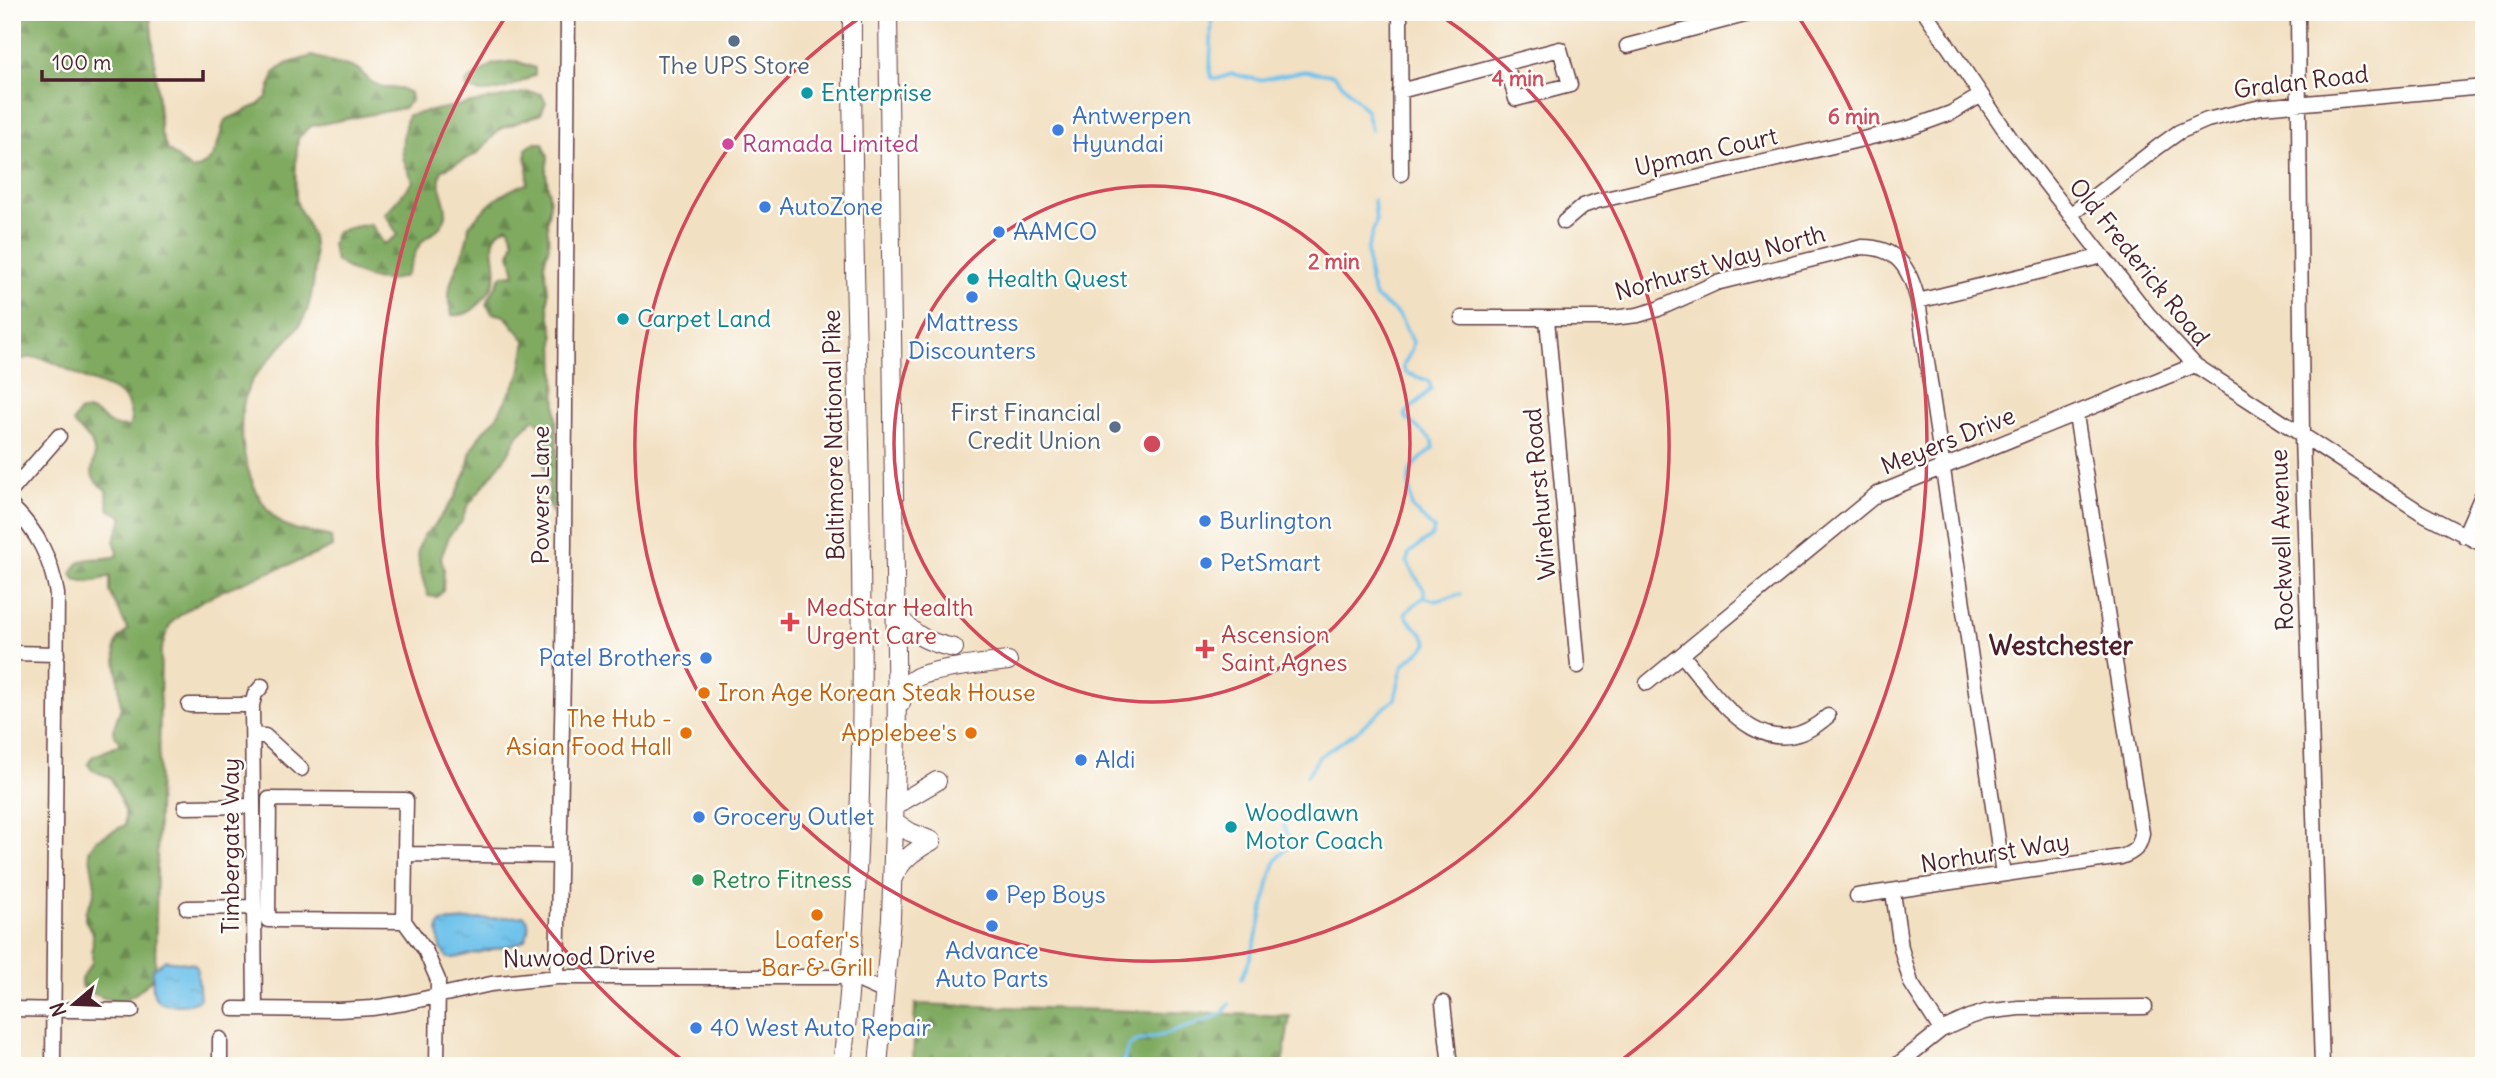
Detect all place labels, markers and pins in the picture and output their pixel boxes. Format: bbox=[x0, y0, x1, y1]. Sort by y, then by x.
marker: The UPS Store bbox=[726, 33, 742, 49]
place label: The UPS Store bbox=[658, 50, 810, 80]
place label: Enterprise bbox=[821, 77, 932, 107]
marker: Enterprise bbox=[799, 85, 815, 101]
place label: Antwerpen Hyundai bbox=[1072, 100, 1191, 158]
marker: Antwerpen Hyundai bbox=[1050, 122, 1066, 138]
place label: Ramada Limited bbox=[742, 128, 919, 158]
marker: Ramada Limited bbox=[720, 136, 736, 152]
place label: AutoZone bbox=[779, 191, 883, 221]
marker: AutoZone bbox=[757, 199, 773, 215]
place label: AAMCO bbox=[1013, 216, 1097, 246]
marker: AAMCO bbox=[991, 224, 1007, 240]
place label: Health Quest bbox=[987, 263, 1128, 293]
marker: Health Quest bbox=[965, 271, 981, 287]
marker: Mattress Discounters bbox=[964, 289, 980, 305]
place label: Carpet Land bbox=[637, 303, 771, 333]
place label: Mattress Discounters bbox=[908, 307, 1036, 365]
marker: Carpet Land bbox=[615, 311, 631, 327]
place label: First Financial Credit Union bbox=[950, 397, 1101, 455]
marker: First Financial Credit Union bbox=[1107, 419, 1123, 435]
centre of rings bbox=[1140, 432, 1164, 456]
place label: Burlington bbox=[1219, 505, 1332, 535]
marker: Burlington bbox=[1197, 513, 1213, 529]
place label: PetSmart bbox=[1220, 547, 1321, 577]
marker: PetSmart bbox=[1198, 555, 1214, 571]
place label: MedStar Health Urgent Care bbox=[806, 592, 974, 650]
marker: MedStar Health Urgent Care bbox=[780, 612, 800, 632]
place label: Ascension Saint Agnes bbox=[1221, 619, 1347, 677]
marker: Ascension Saint Agnes bbox=[1195, 639, 1215, 659]
place label: Patel Brothers bbox=[538, 642, 692, 672]
marker: Patel Brothers bbox=[698, 650, 714, 666]
place label: Iron Age Korean Steak House bbox=[718, 677, 1036, 707]
marker: Iron Age Korean Steak House bbox=[696, 685, 712, 701]
place label: The Hub - Asian Food Hall bbox=[506, 703, 672, 761]
place label: Applebee's bbox=[841, 717, 957, 747]
marker: The Hub - Asian Food Hall bbox=[678, 725, 694, 741]
marker: Applebee's bbox=[963, 725, 979, 741]
place label: Aldi bbox=[1095, 744, 1135, 774]
marker: Aldi bbox=[1073, 752, 1089, 768]
place label: Woodlawn Motor Coach bbox=[1245, 797, 1383, 855]
place label: Grocery Outlet bbox=[713, 801, 874, 831]
marker: Grocery Outlet bbox=[691, 809, 707, 825]
marker: Woodlawn Motor Coach bbox=[1223, 819, 1239, 835]
place label: Retro Fitness bbox=[712, 864, 852, 894]
marker: Retro Fitness bbox=[690, 872, 706, 888]
place label: Pep Boys bbox=[1006, 879, 1106, 909]
marker: Pep Boys bbox=[984, 887, 1000, 903]
marker: Loafer's Bar & Grill bbox=[809, 907, 825, 923]
marker: Advance Auto Parts bbox=[984, 918, 1000, 934]
place label: Loafer's Bar & Grill bbox=[761, 924, 873, 982]
place label: Advance Auto Parts bbox=[935, 935, 1049, 993]
place label: 40 West Auto Repair bbox=[710, 1012, 931, 1042]
marker: 40 West Auto Repair bbox=[688, 1020, 704, 1036]

